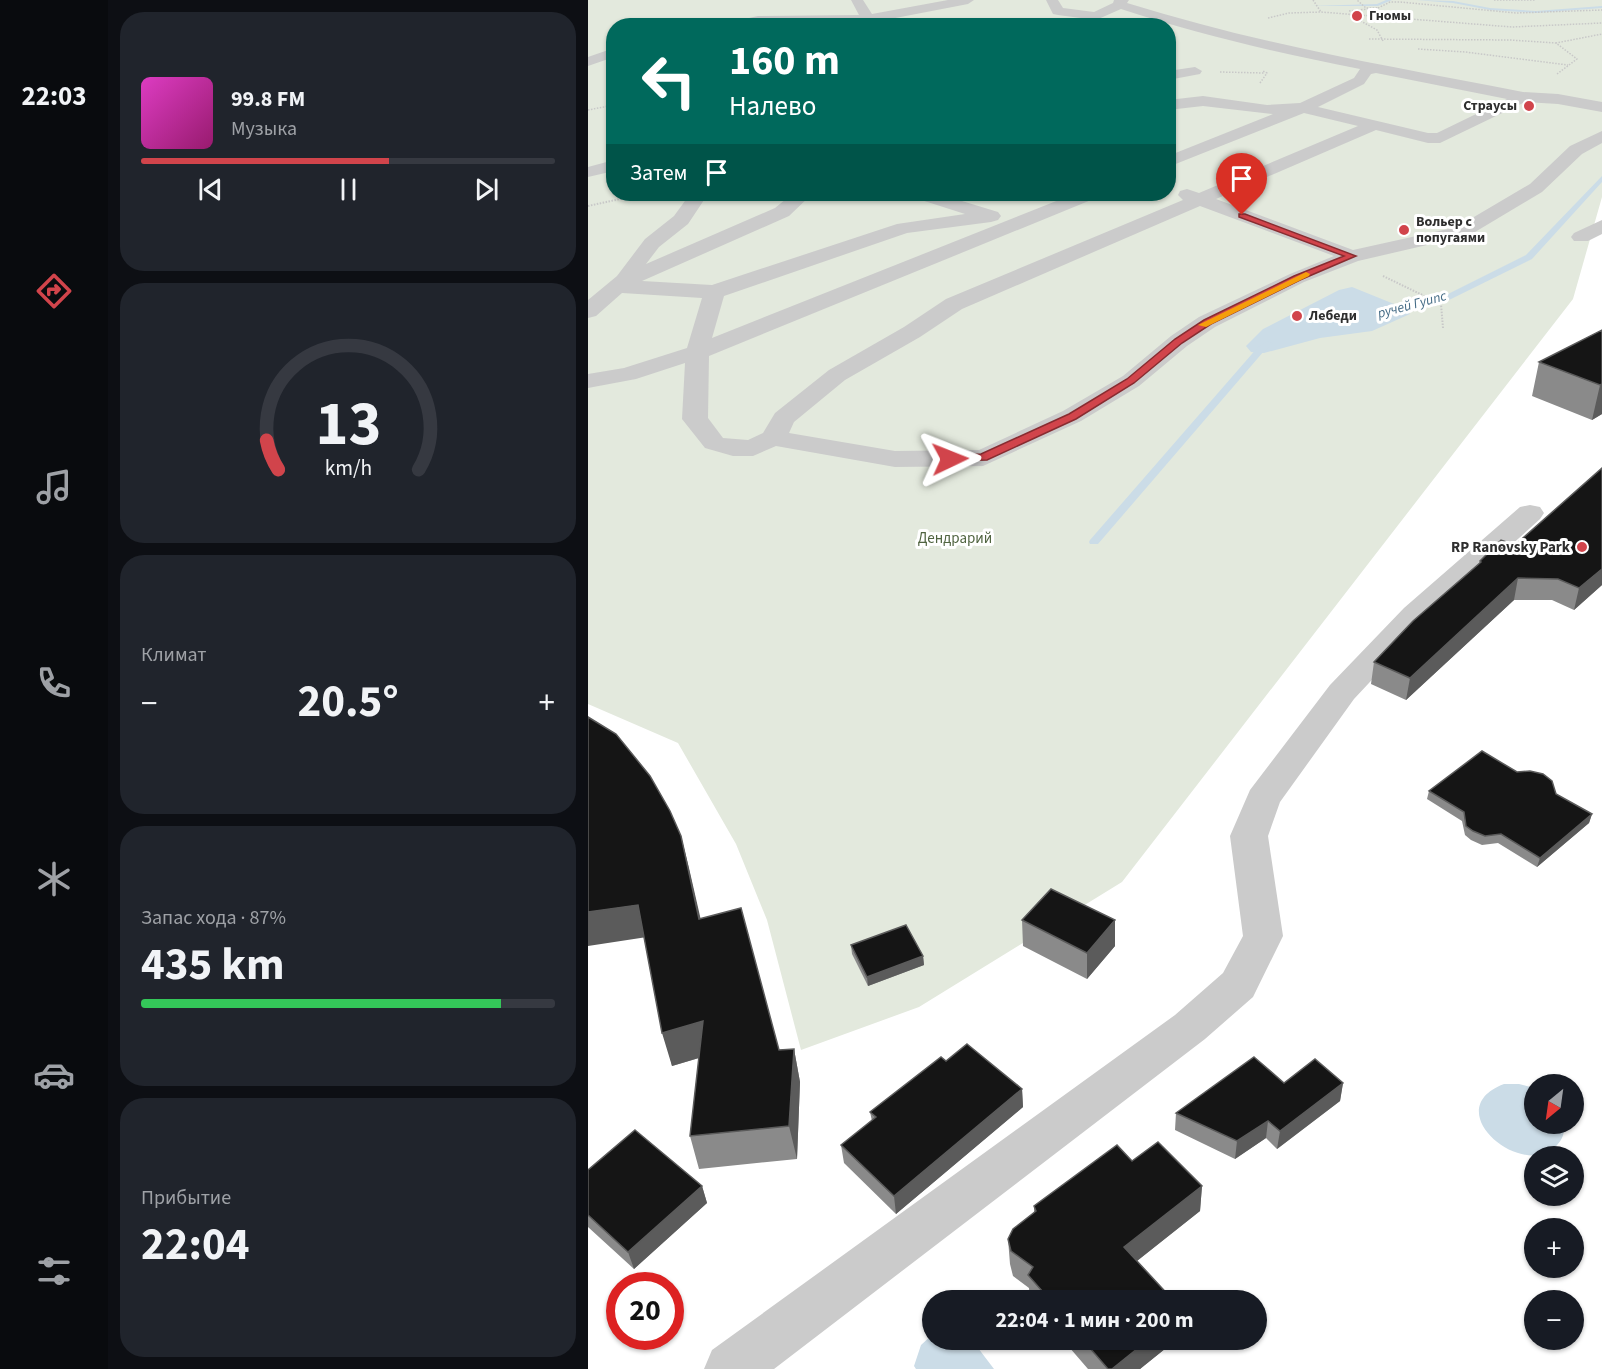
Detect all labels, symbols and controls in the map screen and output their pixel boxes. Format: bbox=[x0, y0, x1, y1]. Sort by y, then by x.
place label: Гномы bbox=[1369, 6, 1411, 26]
marker: Гномы bbox=[1350, 9, 1364, 23]
text: 160 m bbox=[729, 31, 840, 91]
icon: left bbox=[630, 42, 708, 120]
text: 22:03 bbox=[21, 77, 87, 116]
text: 99.8 FM bbox=[231, 83, 305, 115]
text: Налево bbox=[729, 87, 816, 126]
place label: Страусы bbox=[1463, 96, 1517, 116]
marker: Страусы bbox=[1522, 99, 1536, 113]
text: Музыка bbox=[231, 115, 297, 143]
pin bbox=[1216, 153, 1267, 215]
icon: arrive bbox=[700, 156, 733, 189]
text: Затем bbox=[630, 157, 688, 189]
icon: arrive bbox=[1225, 162, 1258, 195]
icon: previous bbox=[194, 173, 227, 206]
icon: pause bbox=[332, 173, 365, 206]
icon: next bbox=[470, 173, 503, 206]
place label: Вольер с попугаями bbox=[1416, 212, 1485, 248]
marker: Вольер с попугаями bbox=[1397, 223, 1411, 237]
icon: directions bbox=[33, 270, 75, 312]
water label: ручей Гуипс bbox=[1374, 286, 1450, 324]
place label: Лебеди bbox=[1308, 306, 1357, 326]
marker: Лебеди bbox=[1290, 309, 1304, 323]
text: 13 bbox=[315, 380, 381, 469]
position arrow bbox=[918, 427, 982, 491]
text: km/h bbox=[324, 454, 372, 485]
icon: music bbox=[33, 466, 75, 508]
park label: Дендрарий bbox=[918, 528, 992, 549]
place label: RP Ranovsky Park bbox=[1451, 537, 1571, 558]
marker: RP Ranovsky Park bbox=[1575, 540, 1589, 554]
text: Климат bbox=[141, 641, 207, 669]
icon: phone bbox=[33, 662, 75, 704]
text: 20.5° bbox=[297, 670, 399, 734]
text: − bbox=[141, 680, 157, 727]
text: + bbox=[539, 680, 555, 727]
icon: climate bbox=[33, 858, 75, 900]
text: Запас хода · 87% bbox=[141, 904, 286, 932]
text: 435 km bbox=[141, 933, 285, 997]
icon: car bbox=[33, 1054, 75, 1096]
north arrow bbox=[1524, 1074, 1584, 1134]
map controls bbox=[1524, 1074, 1584, 1350]
button: layers bbox=[1524, 1146, 1584, 1206]
text: Прибытие bbox=[141, 1184, 231, 1212]
text: 22:04 bbox=[141, 1213, 250, 1277]
button: + bbox=[1524, 1218, 1584, 1278]
icon: filters bbox=[33, 1250, 75, 1292]
speed limit sign: 20 bbox=[606, 1272, 684, 1350]
button: − bbox=[1524, 1290, 1584, 1350]
text: 22:04 · 1 мин · 200 m bbox=[995, 1304, 1194, 1336]

